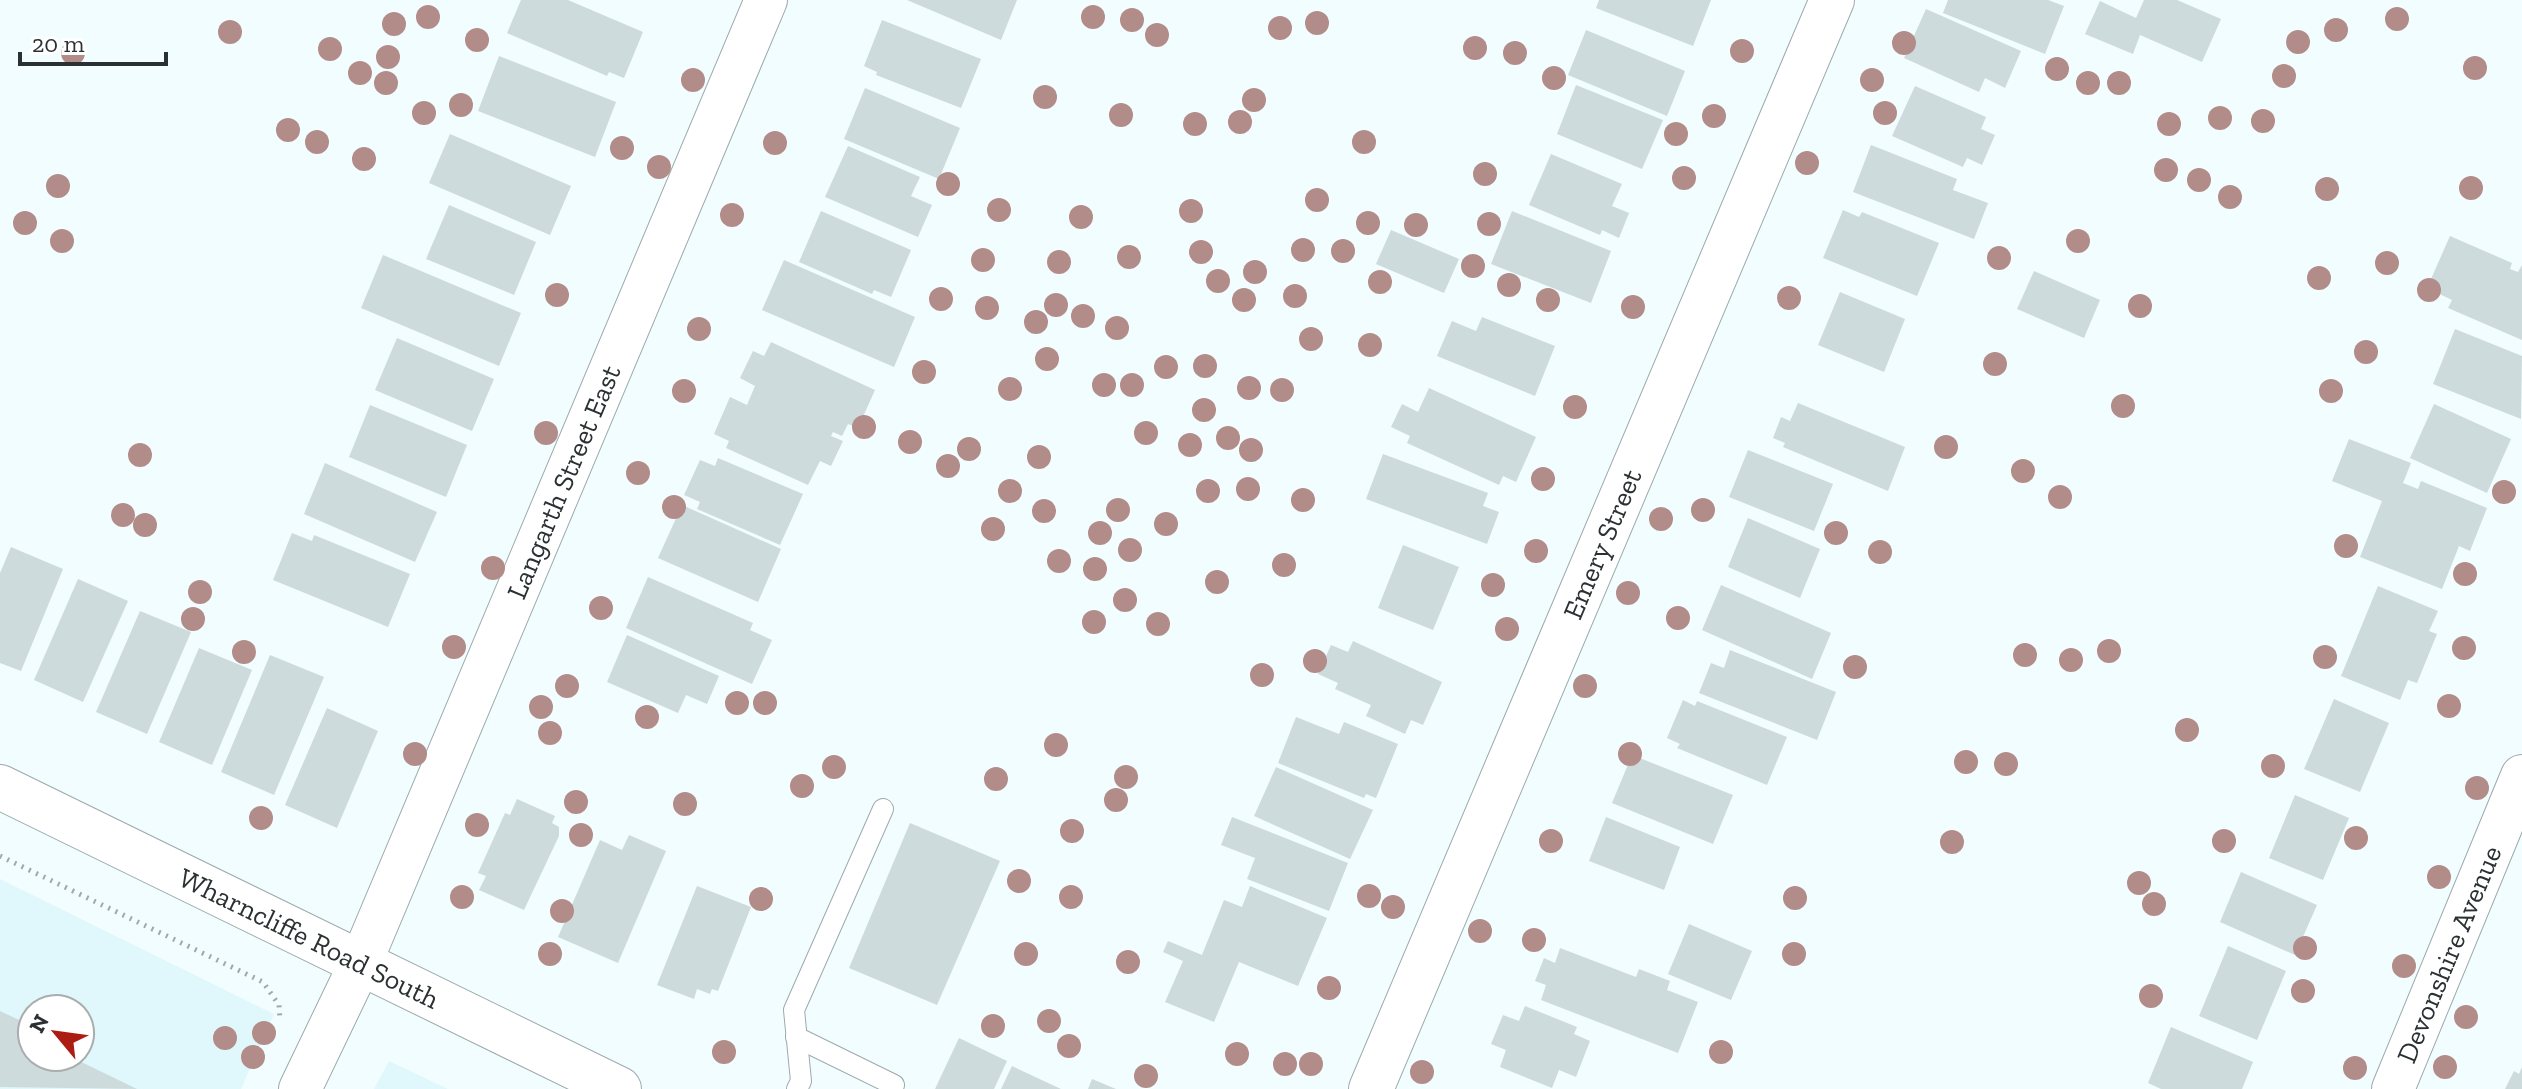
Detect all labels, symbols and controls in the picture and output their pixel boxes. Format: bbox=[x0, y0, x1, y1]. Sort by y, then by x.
scale bar bbox=[20, 16, 166, 66]
text: 20 m bbox=[32, 29, 85, 58]
street label: Langarth Street East bbox=[500, 360, 628, 604]
street label: Emery Street bbox=[1556, 464, 1649, 624]
street label: Devonshire Avenue bbox=[2390, 841, 2508, 1068]
street label: Wharncliffe Road South bbox=[173, 861, 445, 1016]
north arrow bbox=[16, 993, 96, 1073]
text: N bbox=[23, 1009, 55, 1037]

